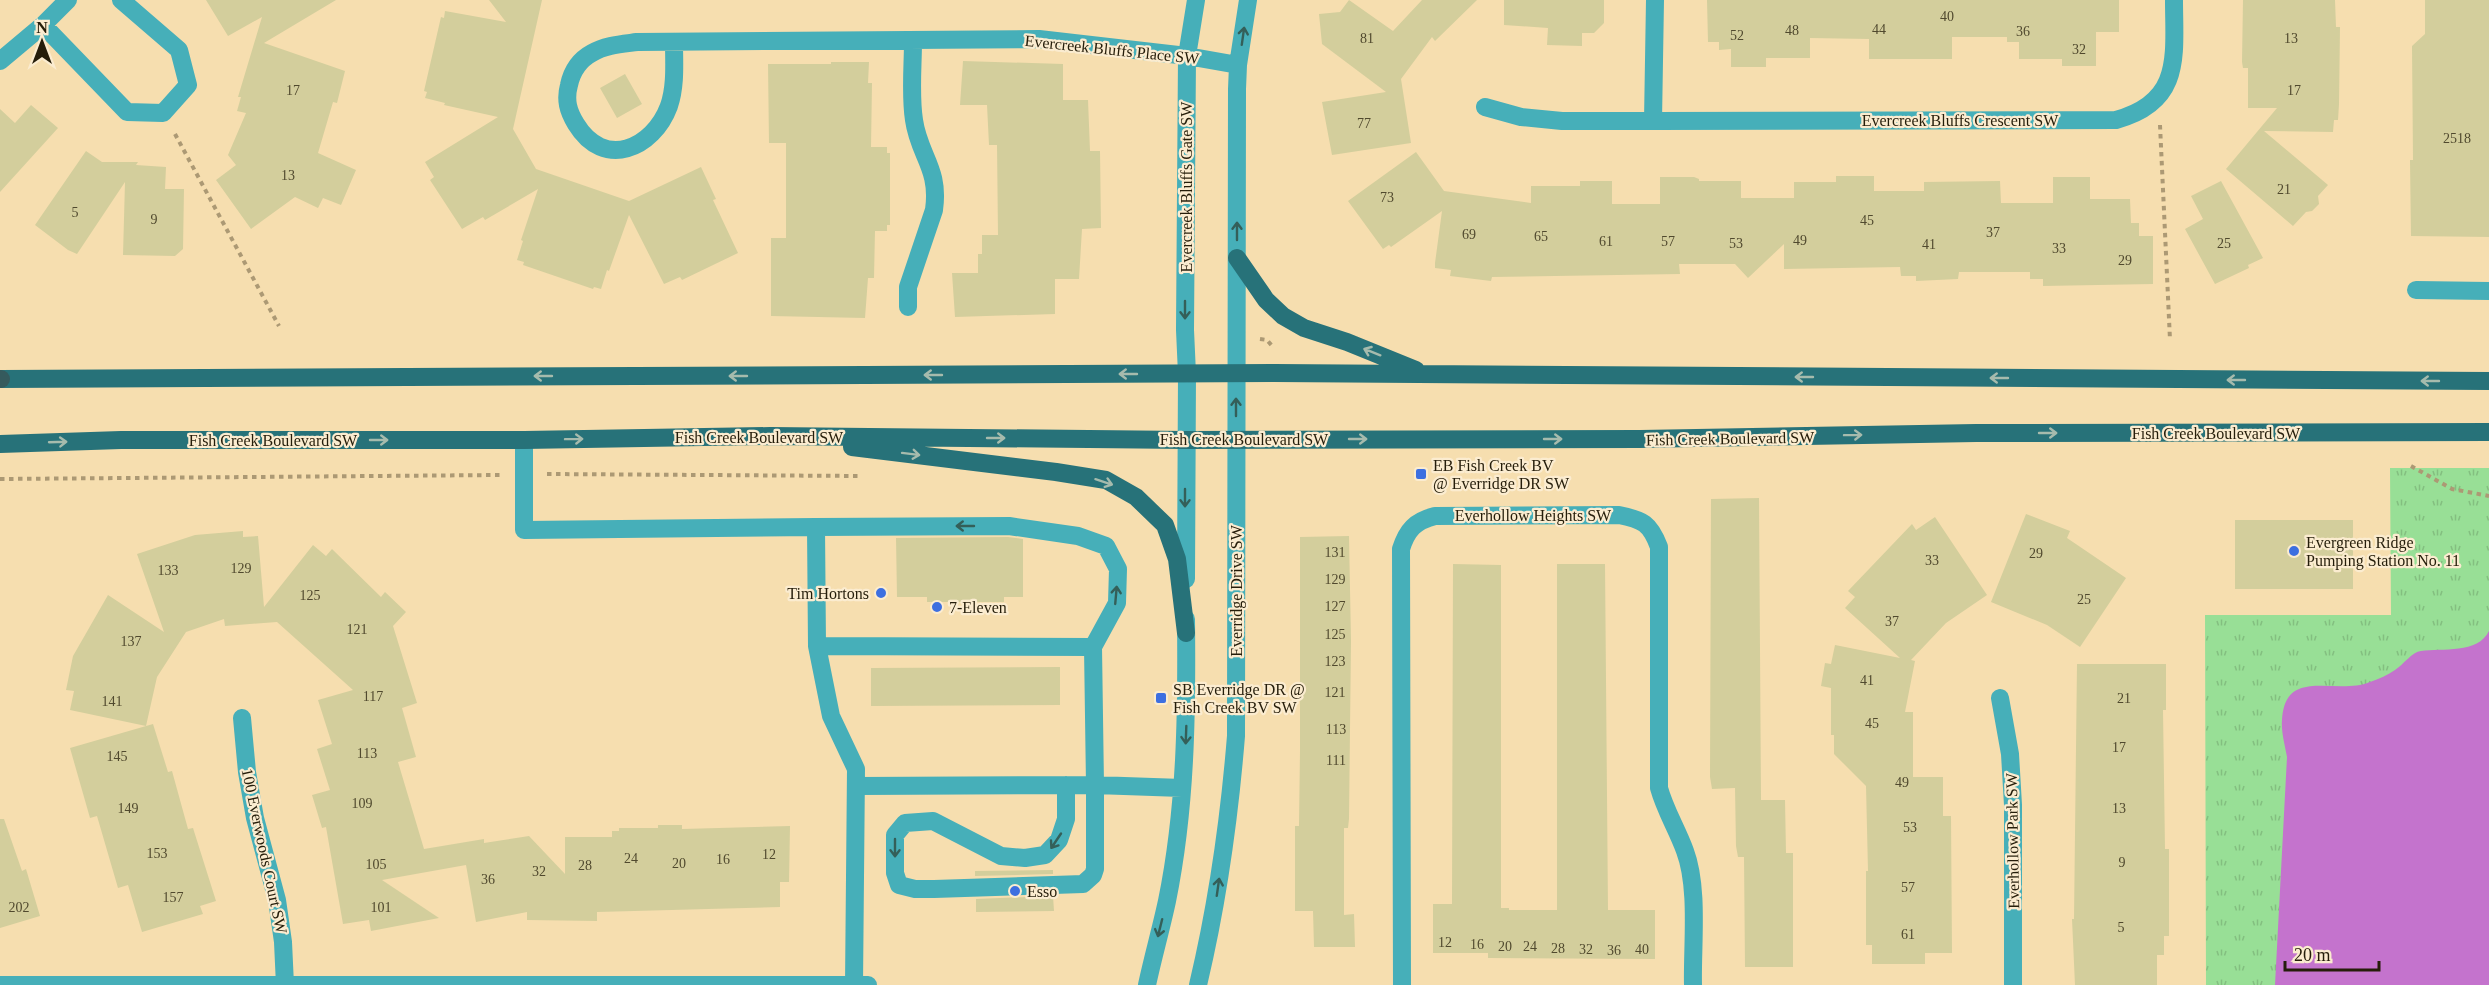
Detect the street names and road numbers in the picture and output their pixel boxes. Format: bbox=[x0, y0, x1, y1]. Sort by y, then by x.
street label: Evercreek Bluffs Place SW bbox=[1024, 32, 1201, 67]
street label: Evercreek Bluffs Gate SW bbox=[1178, 101, 1195, 272]
street label: Evercreek Bluffs Crescent SW bbox=[1862, 112, 2059, 129]
street label: Fish Creek Boulevard SW bbox=[2132, 425, 2301, 442]
street label: Fish Creek Boulevard SW bbox=[675, 429, 844, 446]
street label: Fish Creek Boulevard SW bbox=[1646, 429, 1815, 448]
street label: Fish Creek Boulevard SW bbox=[1160, 431, 1329, 448]
street label: Fish Creek Boulevard SW bbox=[189, 432, 358, 449]
street label: Everhollow Heights SW bbox=[1455, 507, 1612, 525]
street label: Everridge Drive SW bbox=[1228, 524, 1246, 657]
street label: 100 Everwoods Court SW bbox=[239, 767, 291, 936]
street label: Everhollow Park SW bbox=[2003, 772, 2022, 909]

